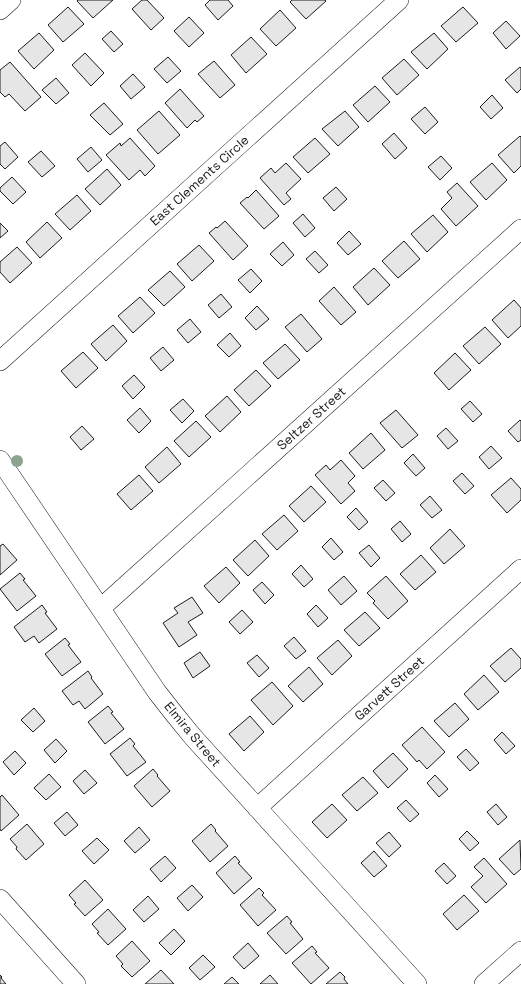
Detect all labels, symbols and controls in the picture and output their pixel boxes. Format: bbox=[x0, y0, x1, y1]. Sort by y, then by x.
street label: East Clements Circle bbox=[146, 131, 252, 229]
street label: Seltzer Street bbox=[273, 383, 349, 454]
street label: Garvett Street bbox=[351, 652, 428, 724]
street label: Elmira Street bbox=[160, 698, 225, 770]

